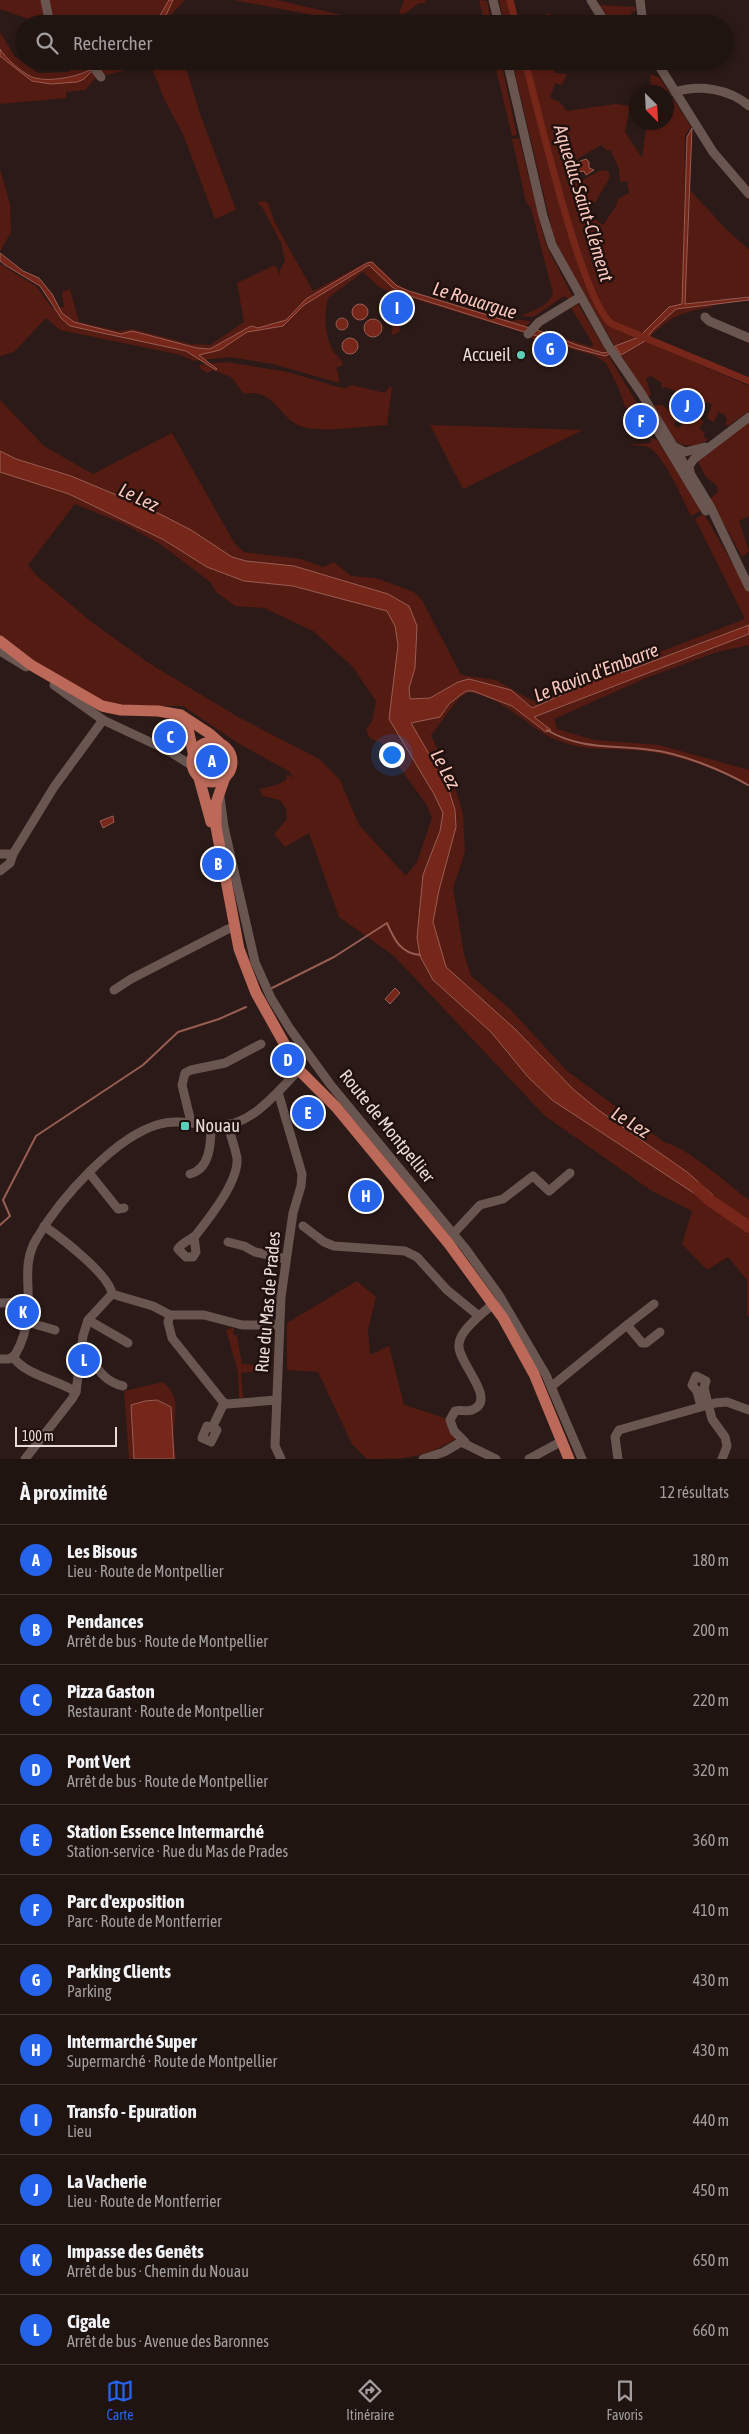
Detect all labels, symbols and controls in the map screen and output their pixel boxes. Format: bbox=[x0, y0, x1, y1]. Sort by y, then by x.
search box bbox=[15, 15, 734, 70]
icon: search bbox=[33, 29, 61, 57]
text: Rechercher bbox=[73, 32, 152, 54]
north arrow bbox=[629, 85, 674, 130]
water label: Aqueduc Saint-Clément bbox=[549, 121, 619, 285]
water label: Le Rouargue bbox=[430, 277, 520, 323]
pin: I bbox=[381, 289, 413, 327]
pin: G bbox=[534, 330, 566, 368]
place label: Accueil bbox=[463, 344, 511, 365]
marker: Accueil bbox=[515, 349, 527, 361]
pin: J bbox=[671, 387, 703, 425]
pin: F bbox=[625, 402, 657, 440]
water label: Le Lez bbox=[116, 478, 163, 516]
water label: Le Ravin d'Embarre bbox=[530, 638, 662, 706]
pin: C bbox=[154, 718, 186, 756]
pin: A bbox=[196, 742, 228, 780]
your location bbox=[379, 742, 405, 768]
water label: Le Lez bbox=[427, 746, 466, 793]
pin: B bbox=[202, 845, 234, 883]
pin: D bbox=[272, 1041, 304, 1079]
street label: Route de Montpellier bbox=[335, 1065, 440, 1187]
pin: E bbox=[292, 1094, 324, 1132]
water label: Le Lez bbox=[608, 1102, 655, 1142]
place label: Nouau bbox=[195, 1115, 240, 1136]
marker: Nouau bbox=[179, 1120, 191, 1132]
pin: H bbox=[350, 1177, 382, 1215]
street label: Rue du Mas de Prades bbox=[251, 1230, 284, 1373]
pin: K bbox=[7, 1293, 39, 1331]
pin: L bbox=[68, 1341, 100, 1379]
scale bar bbox=[15, 1424, 118, 1447]
text: 100 m bbox=[22, 1428, 54, 1444]
text: À proximité bbox=[20, 1480, 108, 1504]
text: 12 résultats bbox=[660, 1483, 729, 1501]
text: Les Bisous bbox=[67, 1540, 137, 1562]
text: A bbox=[32, 1551, 40, 1569]
text: 180 m bbox=[693, 1551, 729, 1569]
text: Lieu · Route de Montpellier bbox=[67, 1562, 223, 1580]
text: Pendances bbox=[67, 1610, 143, 1632]
text: B bbox=[32, 1621, 40, 1639]
text: 200 m bbox=[693, 1621, 729, 1639]
text: Arrêt de bus · Route de Montpellier bbox=[67, 1632, 268, 1650]
text: Pizza Gaston bbox=[67, 1680, 155, 1702]
text: C bbox=[32, 1691, 40, 1709]
text: 220 m bbox=[693, 1691, 729, 1709]
text: Restaurant · Route de Montpellier bbox=[67, 1702, 264, 1720]
text: Pont Vert bbox=[67, 1750, 131, 1772]
text: D bbox=[32, 1761, 40, 1779]
text: 320 m bbox=[693, 1761, 729, 1779]
text: Arrêt de bus · Route de Montpellier bbox=[67, 1772, 268, 1790]
text: Station Essence Intermarché bbox=[67, 1820, 264, 1842]
text: E bbox=[33, 1831, 39, 1849]
text: 360 m bbox=[693, 1831, 729, 1849]
text: Station-service · Rue du Mas de Prades bbox=[67, 1842, 288, 1860]
text: Parc d'exposition bbox=[67, 1890, 184, 1912]
text: F bbox=[33, 1901, 39, 1919]
text: 410 m bbox=[693, 1901, 729, 1919]
text: Parc · Route de Montferrier bbox=[67, 1912, 222, 1930]
text: Parking Clients bbox=[67, 1960, 171, 1982]
text: G bbox=[32, 1971, 40, 1989]
text: 430 m bbox=[693, 1971, 729, 1989]
text: Parking bbox=[67, 1982, 112, 2000]
text: Intermarché Super bbox=[67, 2030, 197, 2052]
text: H bbox=[31, 2041, 41, 2059]
text: 430 m bbox=[693, 2041, 729, 2059]
text: Supermarché · Route de Montpellier bbox=[67, 2052, 277, 2070]
text: Transfo - Epuration bbox=[67, 2100, 197, 2122]
text: I bbox=[34, 2111, 38, 2129]
text: 440 m bbox=[693, 2111, 729, 2129]
text: Lieu bbox=[67, 2122, 92, 2140]
text: La Vacherie bbox=[67, 2170, 147, 2192]
text: J bbox=[33, 2181, 39, 2199]
text: 450 m bbox=[693, 2181, 729, 2199]
text: Lieu · Route de Montferrier bbox=[67, 2192, 221, 2210]
text: Impasse des Genêts bbox=[67, 2240, 204, 2262]
text: K bbox=[32, 2251, 40, 2269]
text: 650 m bbox=[693, 2251, 729, 2269]
text: Arrêt de bus · Chemin du Nouau bbox=[67, 2262, 249, 2280]
text: Cigale bbox=[67, 2310, 110, 2332]
text: L bbox=[33, 2321, 39, 2339]
text: 660 m bbox=[693, 2321, 729, 2339]
text: Arrêt de bus · Avenue des Baronnes bbox=[67, 2332, 269, 2350]
tab: Carte bbox=[106, 2377, 134, 2423]
tab: Itinéraire bbox=[346, 2377, 394, 2423]
tab: Favoris bbox=[607, 2377, 643, 2423]

